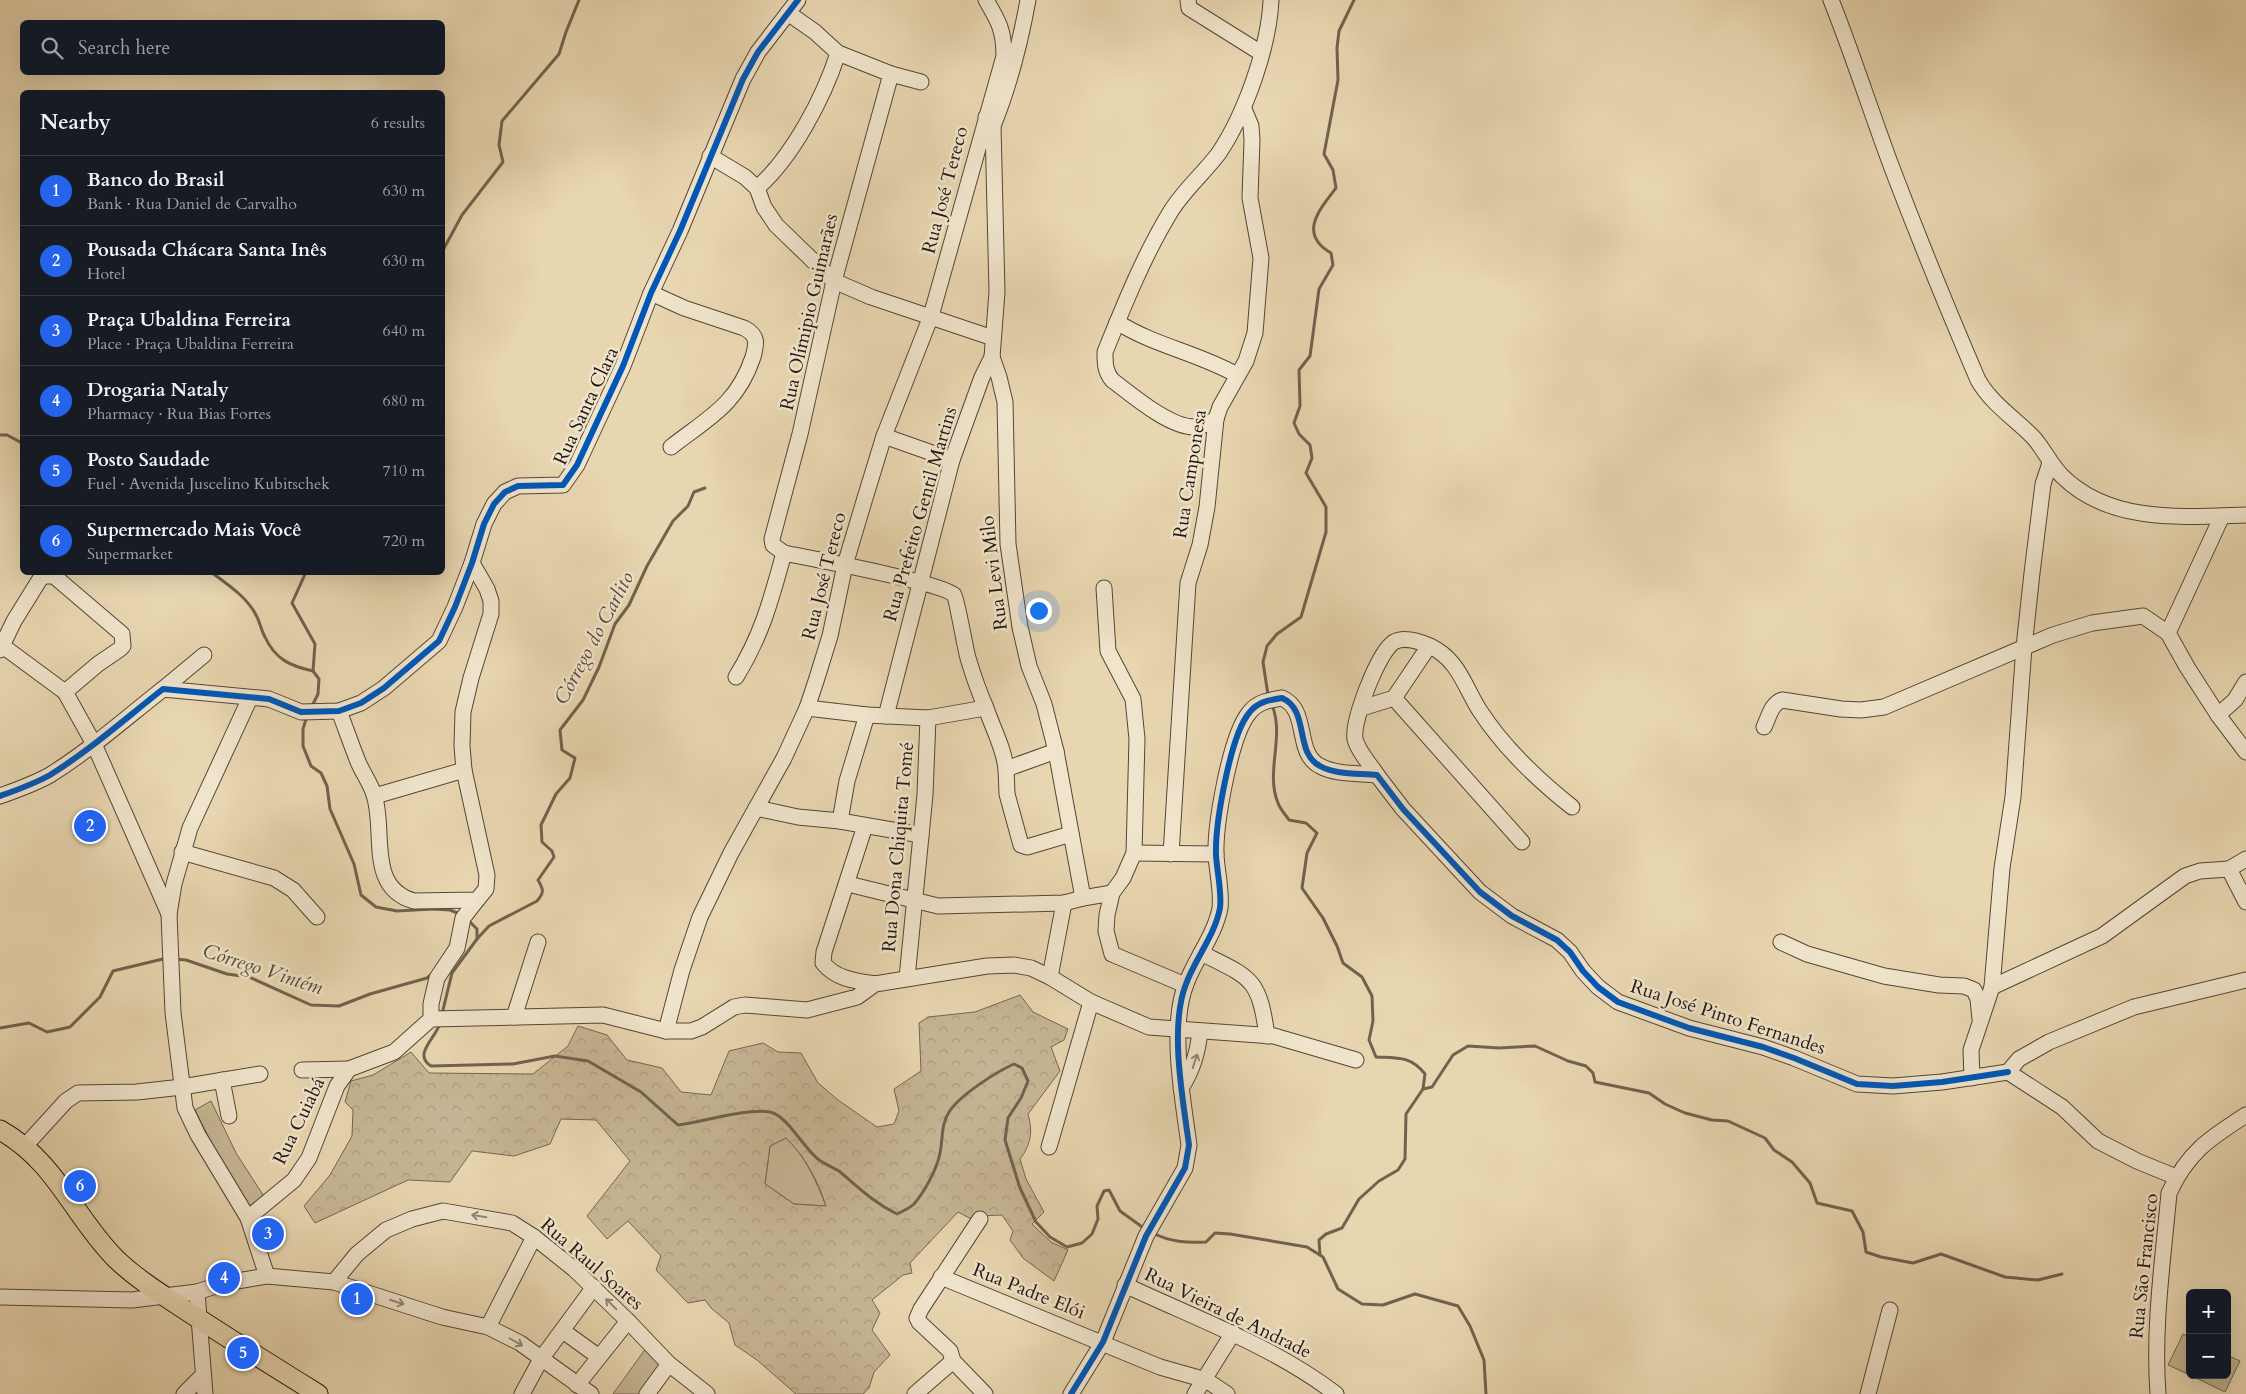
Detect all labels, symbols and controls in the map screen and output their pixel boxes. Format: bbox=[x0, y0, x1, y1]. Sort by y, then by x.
search box bbox=[20, 20, 445, 75]
icon: search bbox=[38, 34, 66, 62]
text: Search here bbox=[78, 35, 170, 61]
text: Nearby bbox=[40, 108, 111, 137]
text: 6 results bbox=[371, 112, 425, 134]
street label: Rua José Tereco bbox=[916, 123, 974, 257]
text: Banco do Brasil bbox=[87, 167, 224, 193]
text: 1 bbox=[52, 180, 60, 202]
text: 630 m bbox=[383, 180, 425, 202]
text: Bank · Rua Daniel de Carvalho bbox=[87, 193, 297, 215]
street label: Rua Olímipio Guimarães bbox=[774, 211, 844, 413]
text: Pousada Chácara Santa Inês bbox=[87, 237, 327, 263]
text: 2 bbox=[52, 250, 60, 272]
text: 630 m bbox=[383, 250, 425, 272]
text: Hotel bbox=[87, 263, 125, 285]
text: Praça Ubaldina Ferreira bbox=[87, 307, 291, 333]
text: 3 bbox=[52, 320, 60, 342]
text: 640 m bbox=[383, 320, 425, 342]
text: Place · Praça Ubaldina Ferreira bbox=[87, 333, 294, 355]
street label: Rua Santa Clara bbox=[547, 343, 625, 469]
text: Drogaria Nataly bbox=[87, 377, 229, 403]
text: 4 bbox=[52, 390, 60, 412]
text: 680 m bbox=[383, 390, 425, 412]
text: Pharmacy · Rua Bias Fortes bbox=[87, 403, 271, 425]
street label: Rua Prefeito Gentil Martins bbox=[877, 404, 963, 624]
street label: Rua Camponesa bbox=[1167, 408, 1213, 540]
text: Posto Saudade bbox=[87, 447, 210, 473]
text: 5 bbox=[52, 460, 60, 482]
text: 710 m bbox=[383, 460, 425, 482]
text: Fuel · Avenida Juscelino Kubitschek bbox=[87, 473, 330, 495]
street label: Rua José Tereco bbox=[796, 509, 852, 643]
street label: Rua Levi Milo bbox=[974, 514, 1014, 632]
text: Supermercado Mais Você bbox=[87, 517, 302, 543]
text: 6 bbox=[52, 530, 60, 552]
text: 720 m bbox=[383, 530, 425, 552]
text: Supermarket bbox=[87, 543, 173, 565]
water label: Córrego do Carlito bbox=[548, 567, 640, 709]
your location bbox=[1026, 598, 1052, 624]
street label: Rua Dona Chiquita Tomé bbox=[876, 741, 920, 953]
pin: 2 bbox=[74, 807, 106, 845]
water label: Córrego Vintém bbox=[199, 937, 327, 1001]
street label: Rua José Pinto Fernandes bbox=[1627, 973, 1829, 1061]
one-way arrow bbox=[1190, 1053, 1200, 1069]
street label: Rua Cuiabá bbox=[267, 1073, 331, 1169]
pin: 6 bbox=[64, 1167, 96, 1205]
street label: Rua São Francisco bbox=[2123, 1192, 2165, 1340]
one-way arrow bbox=[471, 1211, 487, 1221]
street label: Rua Raul Soares bbox=[535, 1212, 649, 1316]
pin: 3 bbox=[252, 1215, 284, 1253]
street label: Rua Padre Elói bbox=[969, 1257, 1089, 1325]
pin: 4 bbox=[208, 1259, 240, 1297]
street label: Rua Vieira de Andrade bbox=[1140, 1261, 1316, 1365]
pin: 1 bbox=[341, 1280, 373, 1318]
map controls bbox=[2186, 1289, 2231, 1379]
button: + bbox=[2186, 1289, 2231, 1334]
one-way arrow bbox=[388, 1298, 404, 1308]
one-way arrow bbox=[605, 1298, 617, 1310]
pin: 5 bbox=[227, 1334, 259, 1372]
button: − bbox=[2186, 1334, 2231, 1379]
one-way arrow bbox=[508, 1337, 522, 1347]

